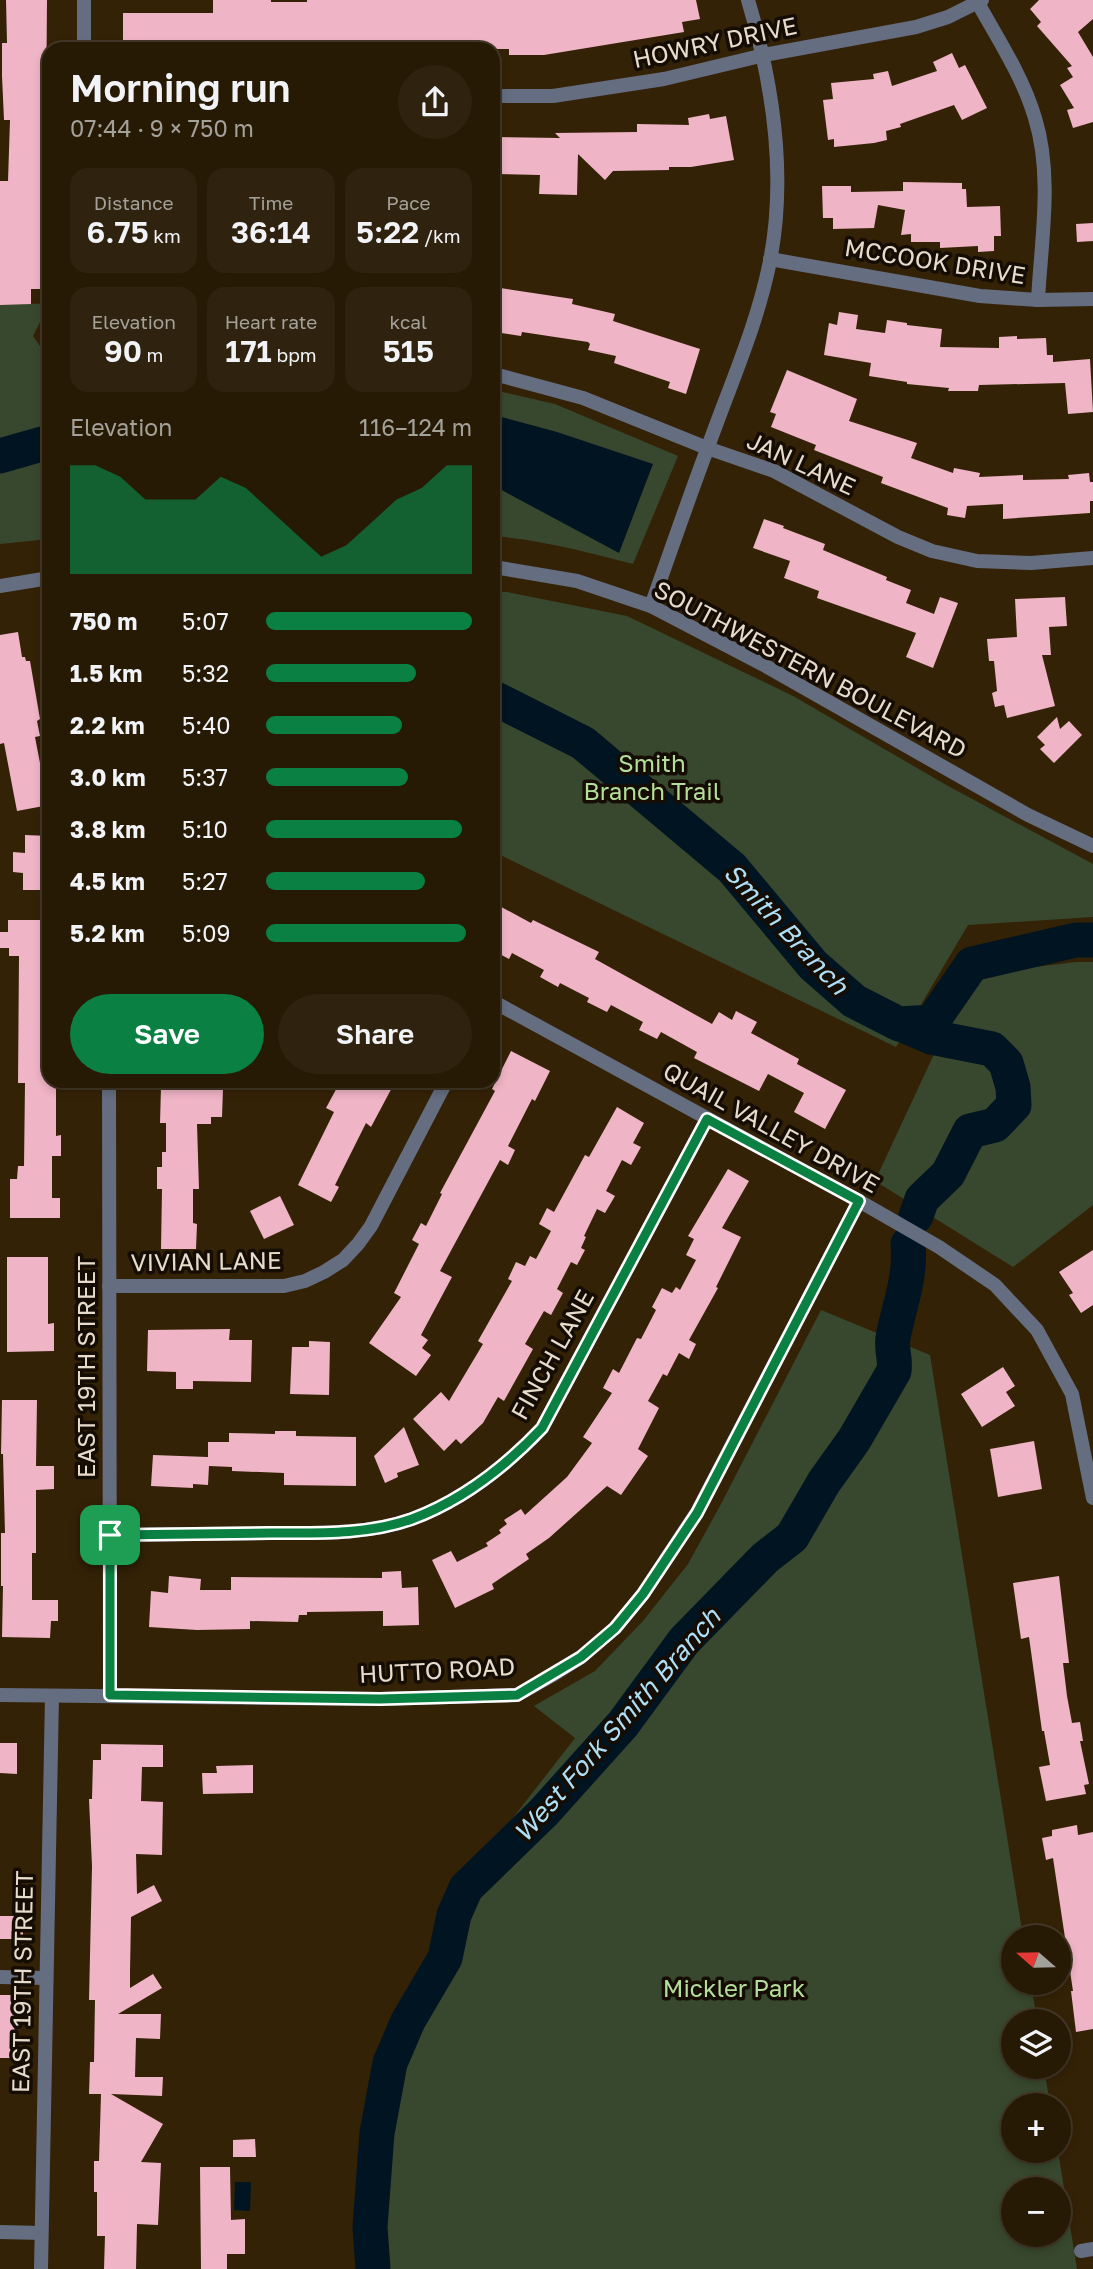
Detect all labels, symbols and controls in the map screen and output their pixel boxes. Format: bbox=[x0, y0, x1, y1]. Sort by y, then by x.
street label: HOWRY DRIVE bbox=[630, 10, 799, 73]
text: Morning run bbox=[70, 65, 291, 110]
button: share bbox=[398, 65, 472, 139]
text: 07:44 · 9 × 750 m bbox=[70, 114, 254, 142]
text: Distance bbox=[94, 191, 174, 214]
text: Time bbox=[249, 191, 293, 214]
text: Pace bbox=[386, 191, 431, 214]
text: 6.75 bbox=[86, 214, 149, 250]
text: 36:14 bbox=[231, 214, 311, 250]
text: 5:22 bbox=[356, 214, 419, 250]
text: km bbox=[149, 224, 181, 247]
text: /km bbox=[419, 224, 461, 247]
street label: MCCOOK DRIVE bbox=[843, 232, 1028, 289]
text: Elevation bbox=[91, 310, 176, 333]
text: Heart rate bbox=[225, 310, 317, 333]
text: kcal bbox=[390, 310, 427, 333]
text: 90 bbox=[104, 333, 142, 369]
text: 171 bbox=[225, 333, 272, 369]
text: 515 bbox=[383, 333, 434, 369]
text: m bbox=[142, 343, 163, 366]
text: bpm bbox=[272, 343, 317, 366]
text: Elevation bbox=[70, 413, 172, 441]
text: 116–124 m bbox=[359, 413, 472, 441]
street label: JAN LANE bbox=[743, 425, 860, 500]
street label: SOUTHWESTERN BOULEVARD bbox=[650, 574, 972, 764]
text: 750 m bbox=[70, 607, 137, 635]
text: 5:07 bbox=[182, 607, 229, 635]
text: 1.5 km bbox=[70, 659, 142, 687]
text: 5:32 bbox=[182, 659, 229, 687]
text: 2.2 km bbox=[70, 711, 145, 739]
text: 5:40 bbox=[182, 711, 231, 739]
park label: Smith Branch Trail bbox=[584, 748, 720, 805]
text: 3.0 km bbox=[70, 763, 146, 791]
text: 5:37 bbox=[182, 763, 228, 791]
text: 3.8 km bbox=[70, 815, 145, 843]
text: 5:10 bbox=[182, 815, 228, 843]
water label: Smith Branch bbox=[718, 857, 856, 1001]
text: 4.5 km bbox=[70, 867, 145, 895]
text: 5:27 bbox=[182, 867, 228, 895]
text: 5.2 km bbox=[70, 919, 145, 947]
text: 5:09 bbox=[182, 919, 230, 947]
button: Save bbox=[70, 994, 264, 1074]
button: Share bbox=[278, 994, 472, 1074]
street label: QUAIL VALLEY DRIVE bbox=[658, 1055, 885, 1198]
street label: VIVIAN LANE bbox=[130, 1245, 282, 1276]
street label: EAST 19TH STREET bbox=[71, 1256, 100, 1478]
street label: FINCH LANE bbox=[504, 1284, 599, 1424]
pin bbox=[80, 1505, 140, 1565]
icon: arrive bbox=[91, 1516, 129, 1554]
water label: West Fork Smith Branch bbox=[507, 1601, 727, 1848]
street label: HUTTO ROAD bbox=[358, 1651, 516, 1688]
street label: EAST 19TH STREET bbox=[5, 1870, 38, 2093]
north arrow bbox=[1001, 1925, 1071, 1995]
map controls bbox=[1001, 1925, 1071, 2247]
park label: Mickler Park bbox=[663, 1973, 805, 2002]
button: layers bbox=[1001, 2009, 1071, 2079]
button: + bbox=[1001, 2093, 1071, 2163]
button: − bbox=[1001, 2177, 1071, 2247]

